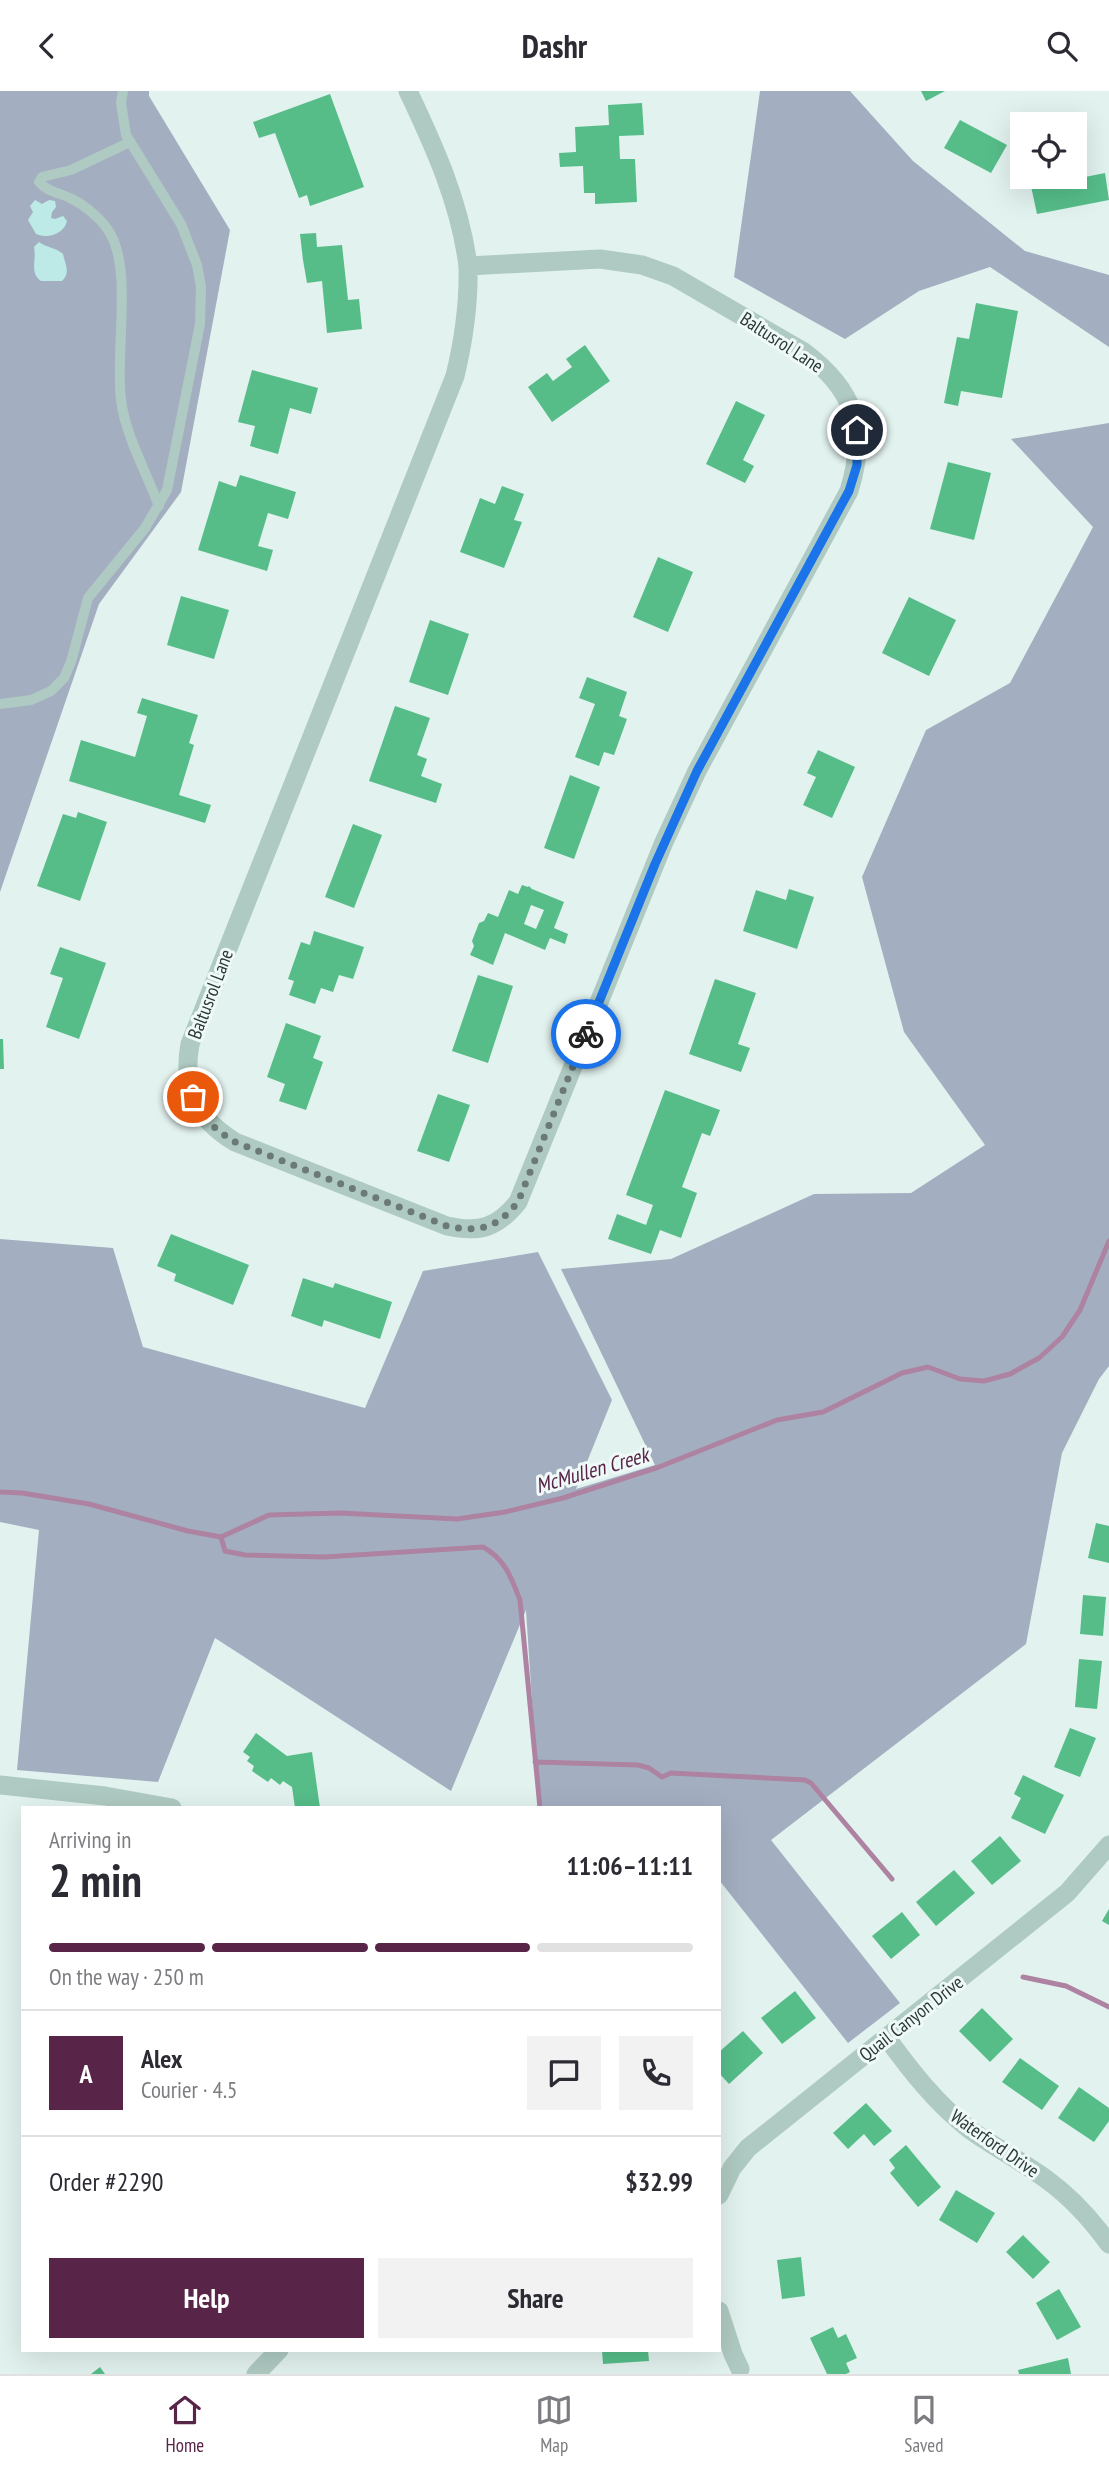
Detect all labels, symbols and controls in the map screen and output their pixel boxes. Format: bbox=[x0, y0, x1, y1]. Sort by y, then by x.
text: Dashr bbox=[522, 25, 587, 67]
icon: back bbox=[28, 27, 66, 65]
icon: search bbox=[1043, 27, 1081, 65]
map controls bbox=[1010, 112, 1087, 189]
button: locate bbox=[1010, 112, 1087, 189]
street label: Baltusrol Lane bbox=[736, 306, 828, 378]
pin bbox=[827, 400, 887, 460]
icon: home bbox=[838, 411, 876, 449]
street label: Baltusrol Lane bbox=[182, 946, 238, 1042]
courier bbox=[551, 999, 621, 1069]
icon: bike bbox=[567, 1015, 605, 1053]
pin bbox=[163, 1067, 223, 1127]
icon: bag bbox=[174, 1078, 212, 1116]
water label: McMullen Creek bbox=[533, 1440, 654, 1499]
text: Arriving in bbox=[49, 1825, 131, 1854]
text: 11:06–11:11 bbox=[566, 1849, 693, 1882]
text: 2 min bbox=[49, 1850, 142, 1910]
text: On the way · 250 m bbox=[49, 1962, 204, 1991]
street label: Quail Canyon Drive bbox=[854, 1970, 968, 2066]
button: chat bbox=[527, 2036, 601, 2110]
button: phone bbox=[619, 2036, 693, 2110]
text: Alex bbox=[141, 2042, 182, 2075]
text: A bbox=[79, 2057, 93, 2090]
text: Courier · 4.5 bbox=[141, 2075, 237, 2104]
street label: Waterford Drive bbox=[946, 2104, 1044, 2182]
text: Order #2290 bbox=[49, 2165, 164, 2198]
text: $32.99 bbox=[625, 2165, 693, 2198]
button: Help bbox=[49, 2258, 364, 2338]
button: Share bbox=[378, 2258, 693, 2338]
tab: Home bbox=[166, 2391, 204, 2457]
tab: Map bbox=[535, 2391, 573, 2457]
tab: Saved bbox=[904, 2391, 943, 2457]

